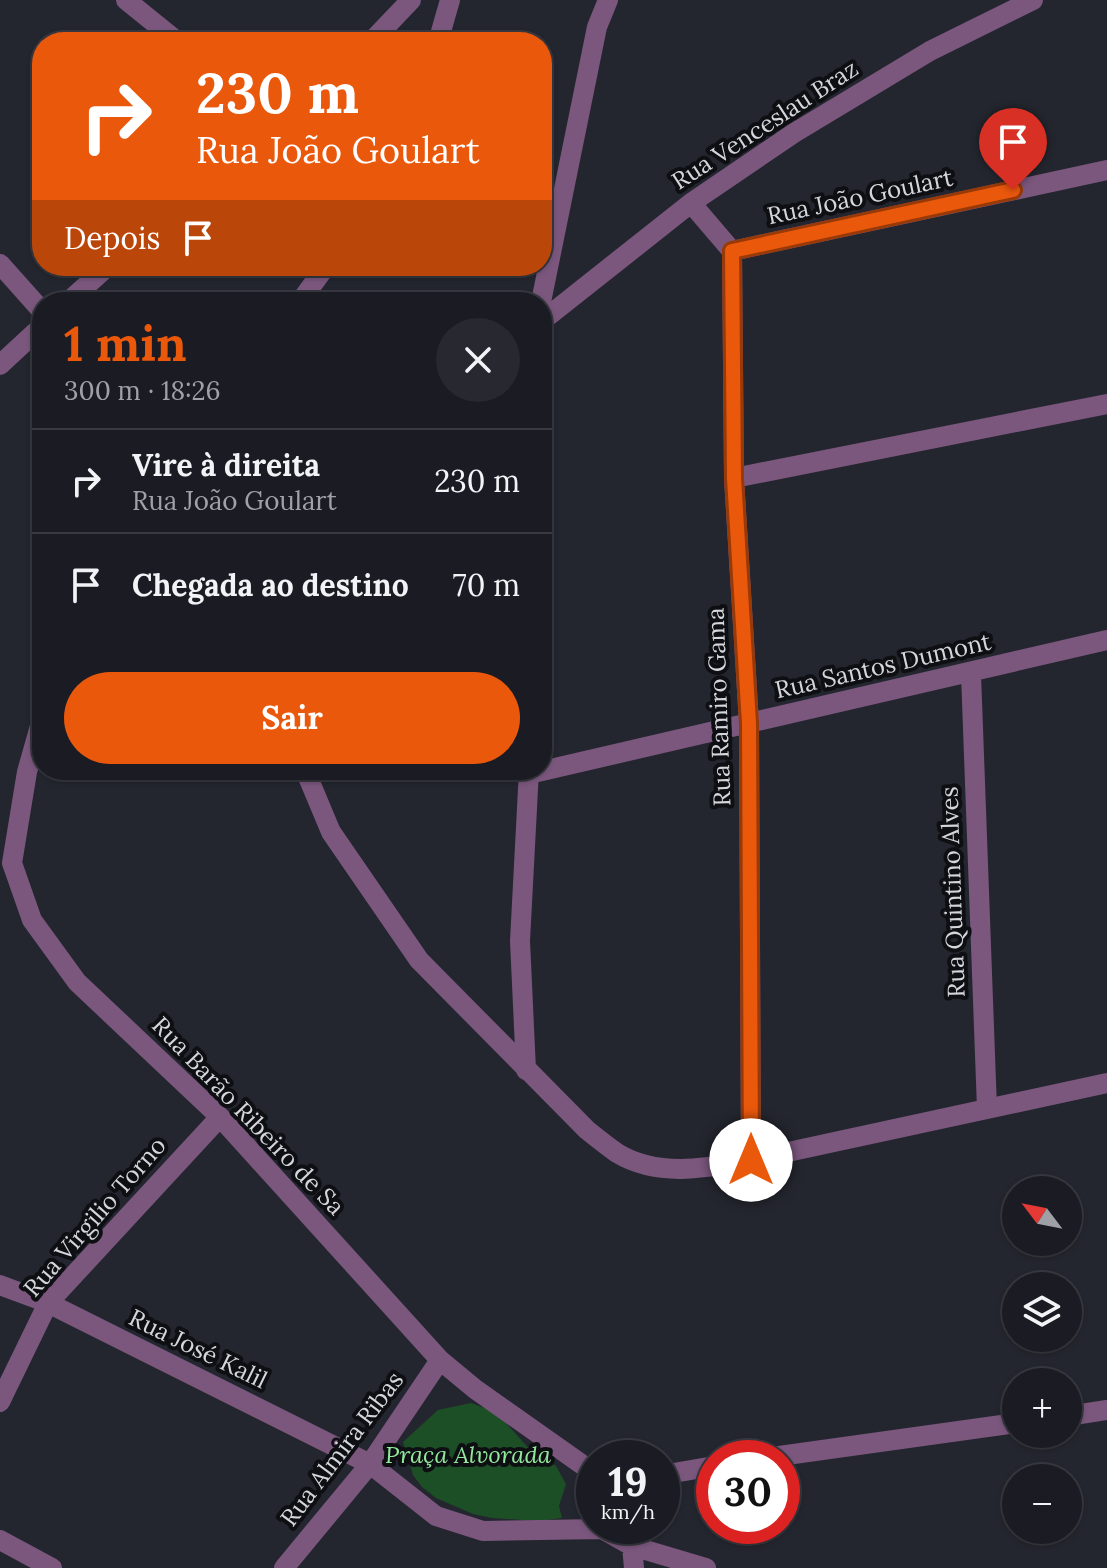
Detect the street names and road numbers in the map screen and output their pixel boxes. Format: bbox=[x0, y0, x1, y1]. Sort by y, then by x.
street label: Rua Venceslau Braz bbox=[666, 53, 864, 196]
street label: Rua João Goulart bbox=[764, 162, 956, 231]
street label: Rua Ramiro Gama bbox=[700, 607, 737, 807]
street label: Rua Santos Dumont bbox=[772, 625, 995, 705]
street label: Rua Quintino Alves bbox=[933, 786, 972, 998]
street label: Rua Barão Ribeiro de Sa bbox=[145, 1010, 351, 1221]
street label: Rua Virgilio Torno bbox=[17, 1130, 173, 1303]
street label: Rua José Kalil bbox=[124, 1302, 272, 1395]
street label: Rua Almira Ribas bbox=[273, 1365, 410, 1532]

